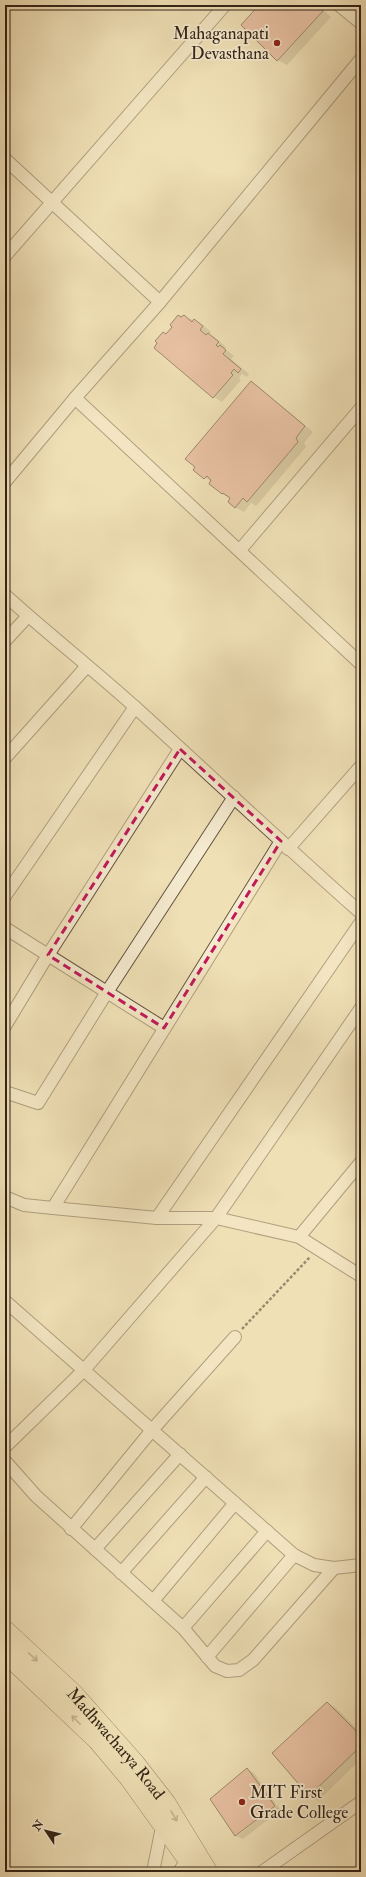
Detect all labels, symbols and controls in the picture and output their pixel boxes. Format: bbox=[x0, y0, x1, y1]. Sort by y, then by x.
place label: Mahaganapati Devasthana bbox=[173, 23, 270, 64]
marker: Mahaganapati Devasthana bbox=[272, 38, 282, 48]
one-way arrow bbox=[28, 1652, 38, 1661]
street label: Madhwacharya Road bbox=[63, 1683, 170, 1804]
one-way arrow bbox=[72, 1715, 81, 1725]
place label: MIT First Grade College bbox=[250, 1782, 348, 1823]
marker: MIT First Grade College bbox=[237, 1797, 247, 1807]
one-way arrow bbox=[171, 1810, 179, 1822]
north arrow bbox=[26, 1811, 66, 1851]
text: N bbox=[29, 1817, 47, 1834]

